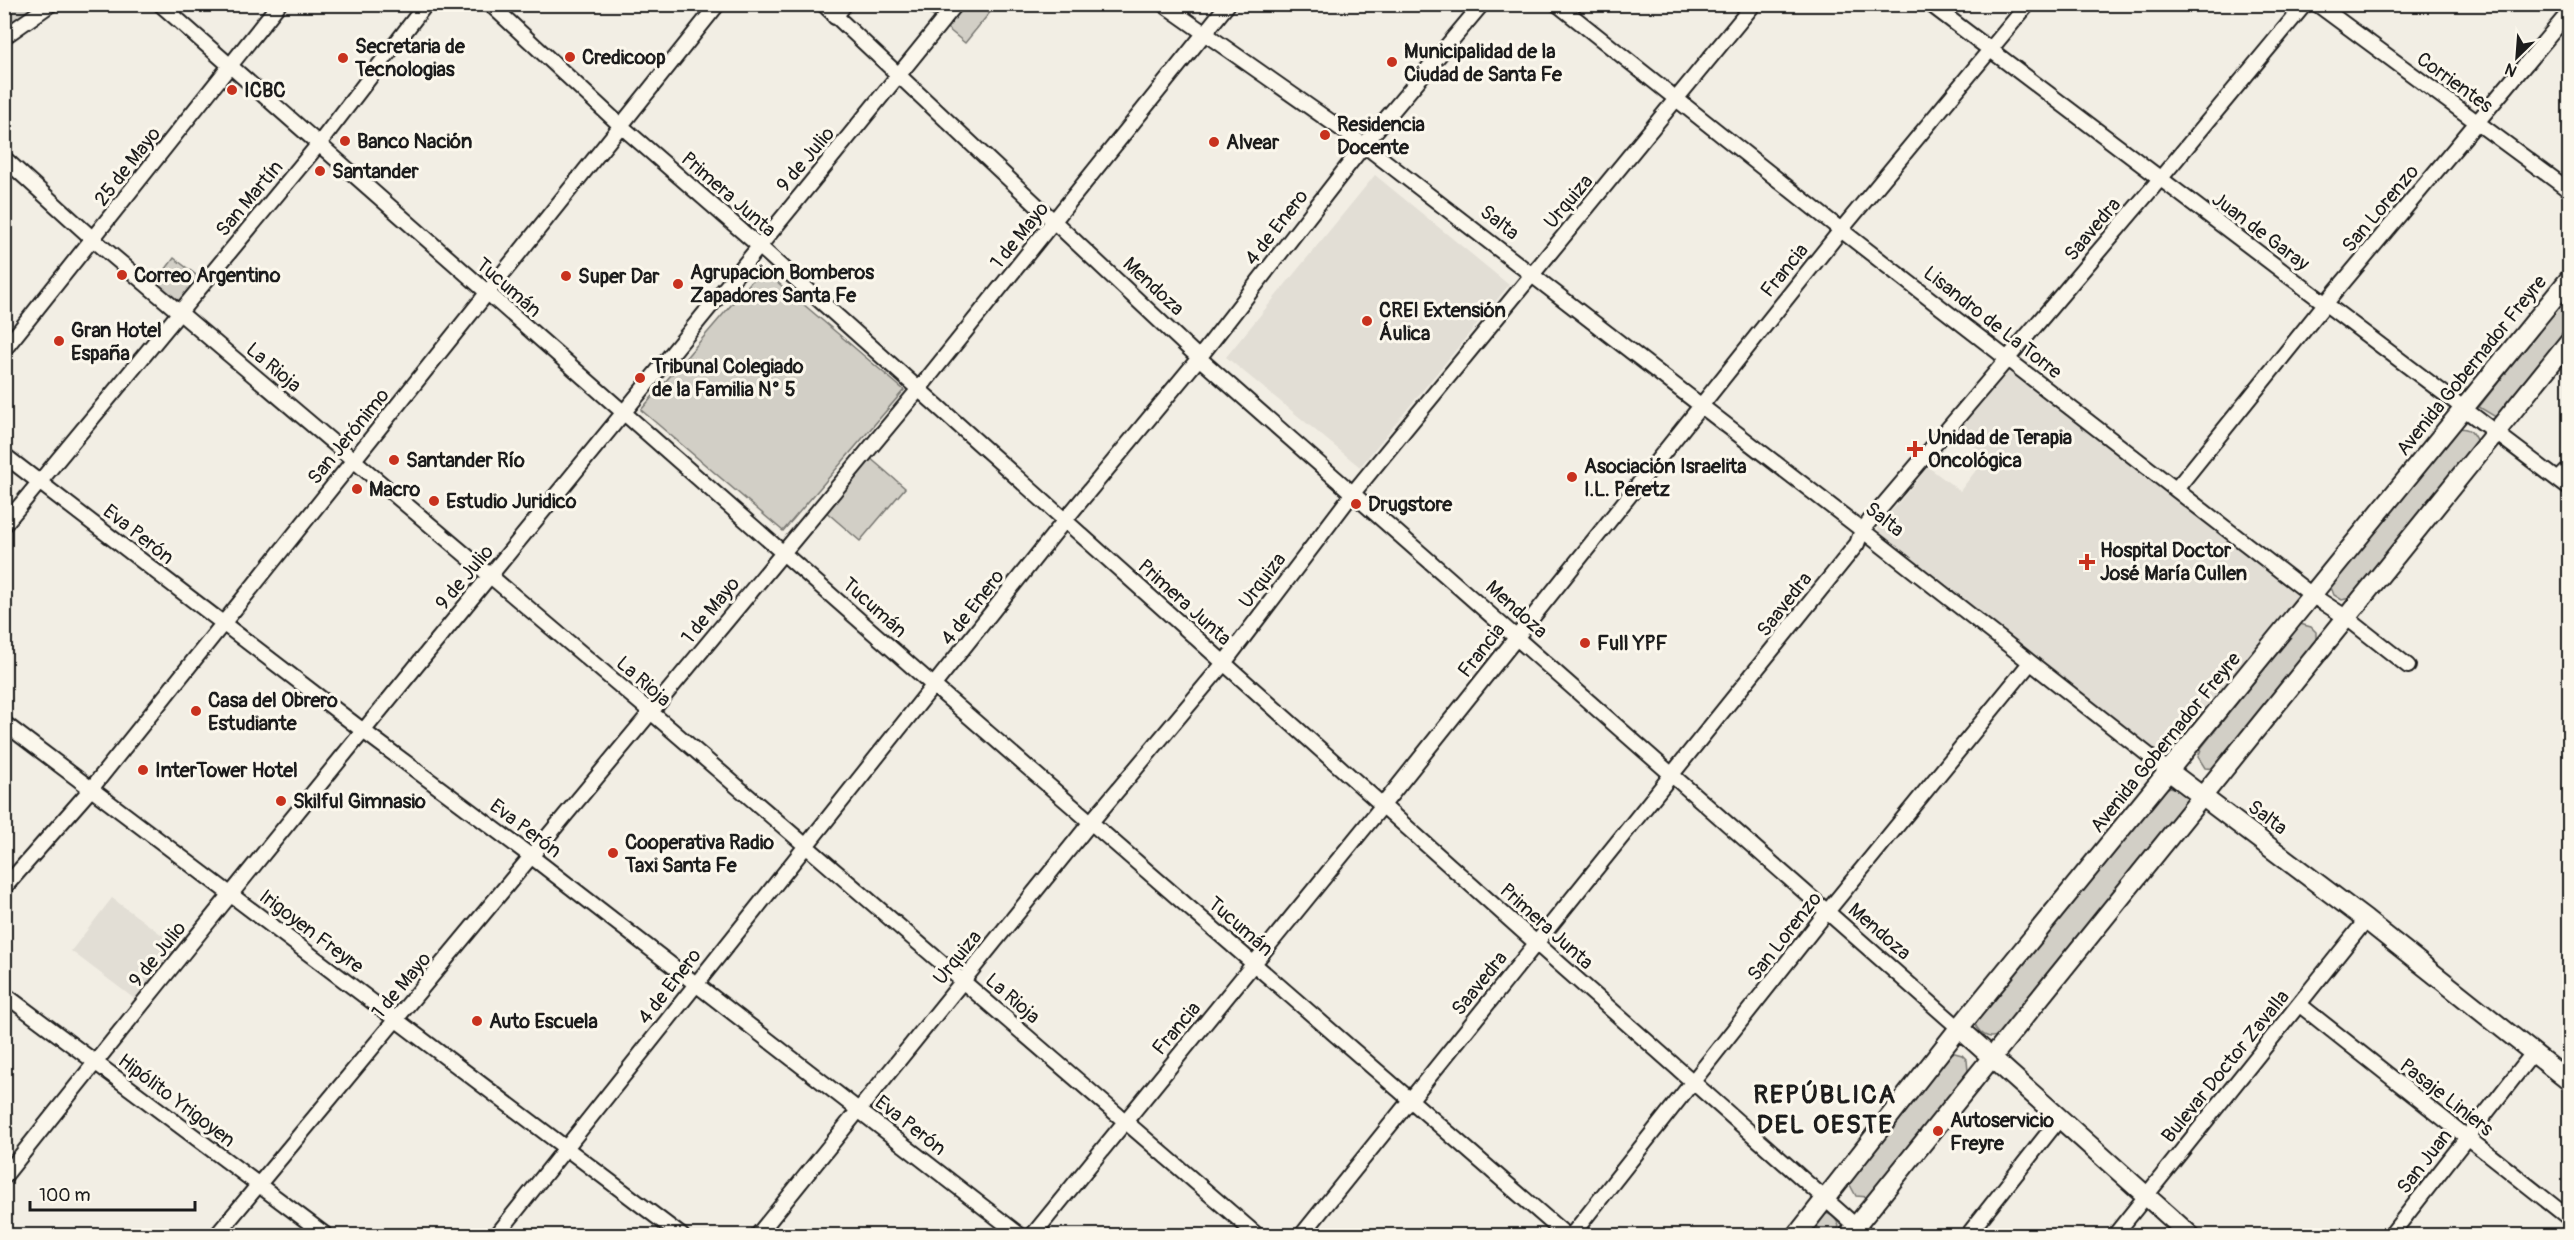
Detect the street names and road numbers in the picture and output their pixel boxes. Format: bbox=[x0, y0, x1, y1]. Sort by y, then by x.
street label: Corrientes bbox=[2412, 46, 2498, 119]
street label: 9 de Julio bbox=[771, 121, 840, 197]
street label: 25 de Mayo bbox=[89, 122, 166, 211]
street label: Primera Junta bbox=[676, 146, 781, 242]
street label: San Martín bbox=[210, 155, 288, 242]
street label: San Lorenzo bbox=[2337, 159, 2424, 257]
street label: Urquiza bbox=[1539, 169, 1598, 234]
street label: 4 de Enero bbox=[1239, 184, 1314, 270]
street label: Juan de Garay bbox=[2207, 187, 2315, 276]
street label: Saavedra bbox=[2059, 192, 2126, 266]
street label: 1 de Mayo bbox=[985, 196, 1054, 274]
street label: Salta bbox=[1475, 199, 1524, 246]
street label: Francia bbox=[1755, 238, 1814, 302]
street label: Tucumán bbox=[471, 252, 547, 323]
street label: Mendoza bbox=[1118, 252, 1190, 321]
street label: Lisandro de La Torre bbox=[1918, 260, 2067, 384]
street label: Avenida Gobernador Freyre bbox=[2391, 270, 2552, 461]
street label: La Rioja bbox=[241, 337, 306, 398]
street label: San Jerónimo bbox=[302, 383, 395, 489]
street label: Salta bbox=[1860, 496, 1909, 543]
street label: Eva Perón bbox=[98, 499, 179, 570]
street label: 9 de Julio bbox=[430, 539, 499, 615]
street label: Urquiza bbox=[1233, 548, 1291, 613]
street label: Primera Junta bbox=[1133, 554, 1237, 651]
street label: 4 de Enero bbox=[935, 564, 1010, 650]
street label: Saavedra bbox=[1751, 567, 1817, 642]
street label: 1 de Mayo bbox=[676, 571, 745, 649]
street label: Tucumán bbox=[837, 572, 912, 643]
street label: Mendoza bbox=[1480, 575, 1553, 644]
street label: Francia bbox=[1452, 618, 1510, 683]
street label: Avenida Gobernador Freyre bbox=[2085, 647, 2246, 838]
street label: La Rioja bbox=[611, 651, 676, 712]
street label: Eva Perón bbox=[485, 793, 567, 863]
street label: Salta bbox=[2243, 794, 2292, 840]
street label: Primera Junta bbox=[1495, 878, 1599, 975]
street label: Irigoyen Freyre bbox=[254, 884, 369, 979]
street label: San Lorenzo bbox=[1742, 886, 1827, 986]
street label: Tucumán bbox=[1203, 891, 1279, 962]
street label: Mendoza bbox=[1843, 897, 1916, 965]
street label: 9 de Julio bbox=[123, 916, 192, 992]
street label: Urquiza bbox=[928, 925, 987, 990]
street label: 4 de Enero bbox=[632, 943, 707, 1029]
street label: Saavedra bbox=[1446, 946, 1513, 1020]
street label: 1 de Mayo bbox=[366, 947, 437, 1024]
street label: La Rioja bbox=[980, 968, 1045, 1029]
street label: Bulevar Doctor Zavalla bbox=[2156, 985, 2295, 1148]
street label: Francia bbox=[1147, 996, 1206, 1060]
street label: Hipólito Yrigoyen bbox=[113, 1048, 240, 1153]
street label: Pasaje Liniers bbox=[2395, 1053, 2499, 1142]
street label: Eva Perón bbox=[870, 1090, 951, 1161]
street label: San Juan bbox=[2391, 1124, 2458, 1199]

